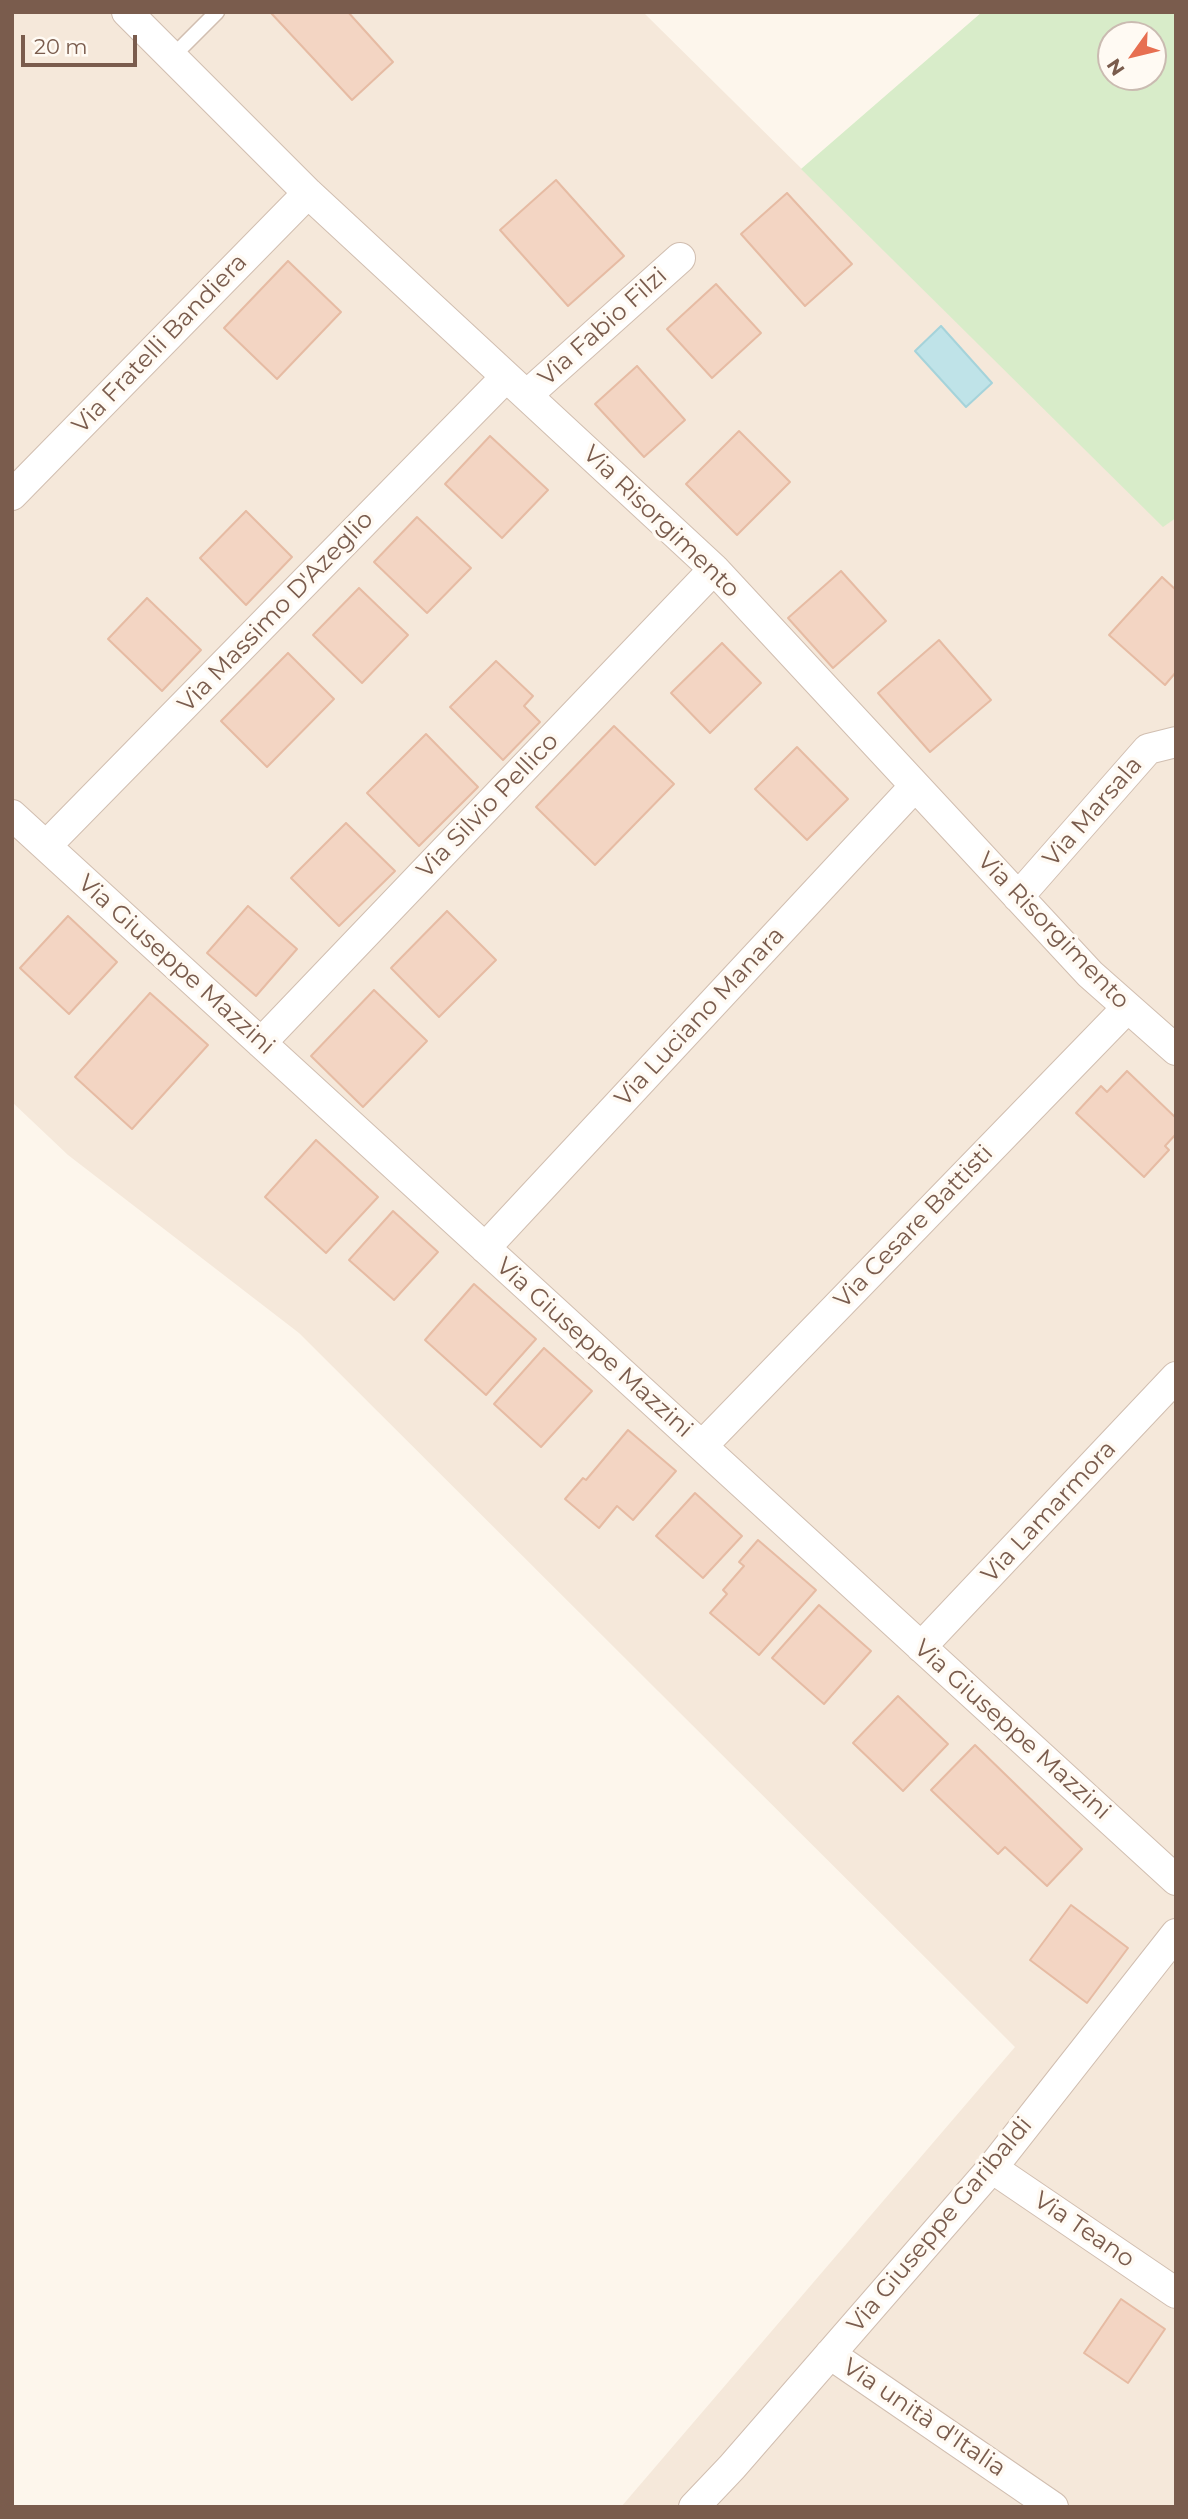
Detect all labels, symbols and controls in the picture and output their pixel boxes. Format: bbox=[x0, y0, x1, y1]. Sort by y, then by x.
scale bar bbox=[24, 21, 140, 65]
north arrow bbox=[1097, 21, 1167, 91]
text: 20 m bbox=[34, 34, 88, 59]
text: N bbox=[1102, 54, 1130, 80]
street label: Via Fratelli Bandiera bbox=[67, 248, 253, 440]
street label: Via Fabio Filzi bbox=[533, 262, 673, 392]
street label: Via Risorgimento bbox=[577, 440, 745, 604]
street label: Via Massimo D'Azeglio bbox=[172, 505, 380, 719]
street label: Via Silvio Pellico bbox=[411, 727, 565, 885]
street label: Via Marsala bbox=[1037, 751, 1149, 873]
street label: Via Risorgimento bbox=[971, 847, 1135, 1015]
street label: Via Giuseppe Mazzini bbox=[72, 869, 280, 1061]
street label: Via Luciano Manara bbox=[609, 921, 791, 1113]
street label: Via Cesare Battisti bbox=[829, 1139, 999, 1315]
street label: Via Giuseppe Mazzini bbox=[490, 1252, 698, 1444]
street label: Via Lamarmora bbox=[976, 1435, 1122, 1589]
street label: Via Giuseppe Mazzini bbox=[908, 1634, 1116, 1826]
street label: Via Giuseppe Garibaldi bbox=[842, 2112, 1038, 2338]
street label: Via Teano bbox=[1028, 2186, 1140, 2274]
street label: Via unità d'Italia bbox=[837, 2353, 1011, 2483]

